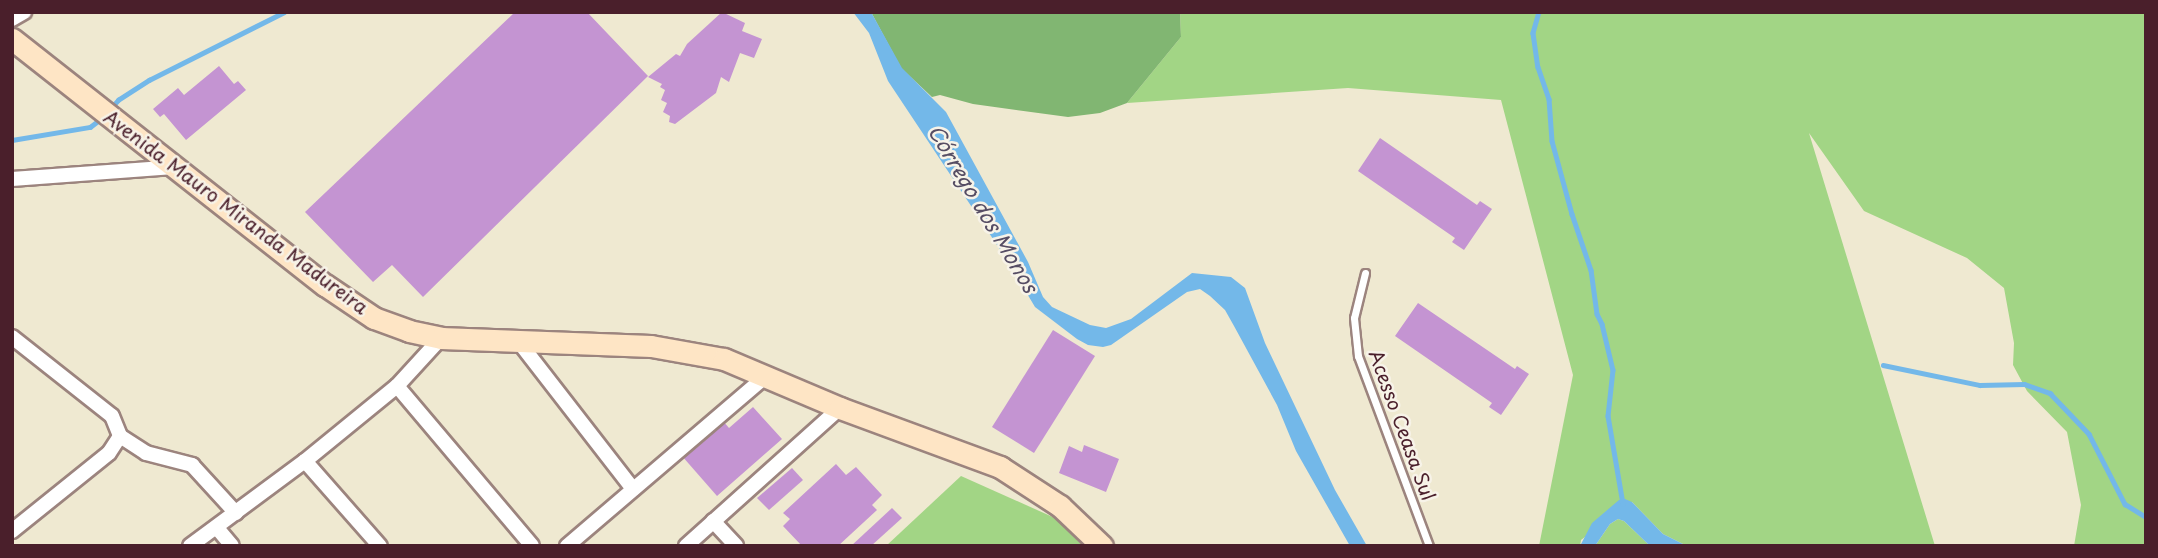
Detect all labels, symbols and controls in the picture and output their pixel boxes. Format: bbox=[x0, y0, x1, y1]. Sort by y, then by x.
street label: Avenida Mauro Miranda Madureira bbox=[100, 106, 372, 318]
water label: Córrego dos Monos bbox=[924, 119, 1044, 297]
street label: Acesso Ceasa Sul bbox=[1364, 346, 1440, 504]

